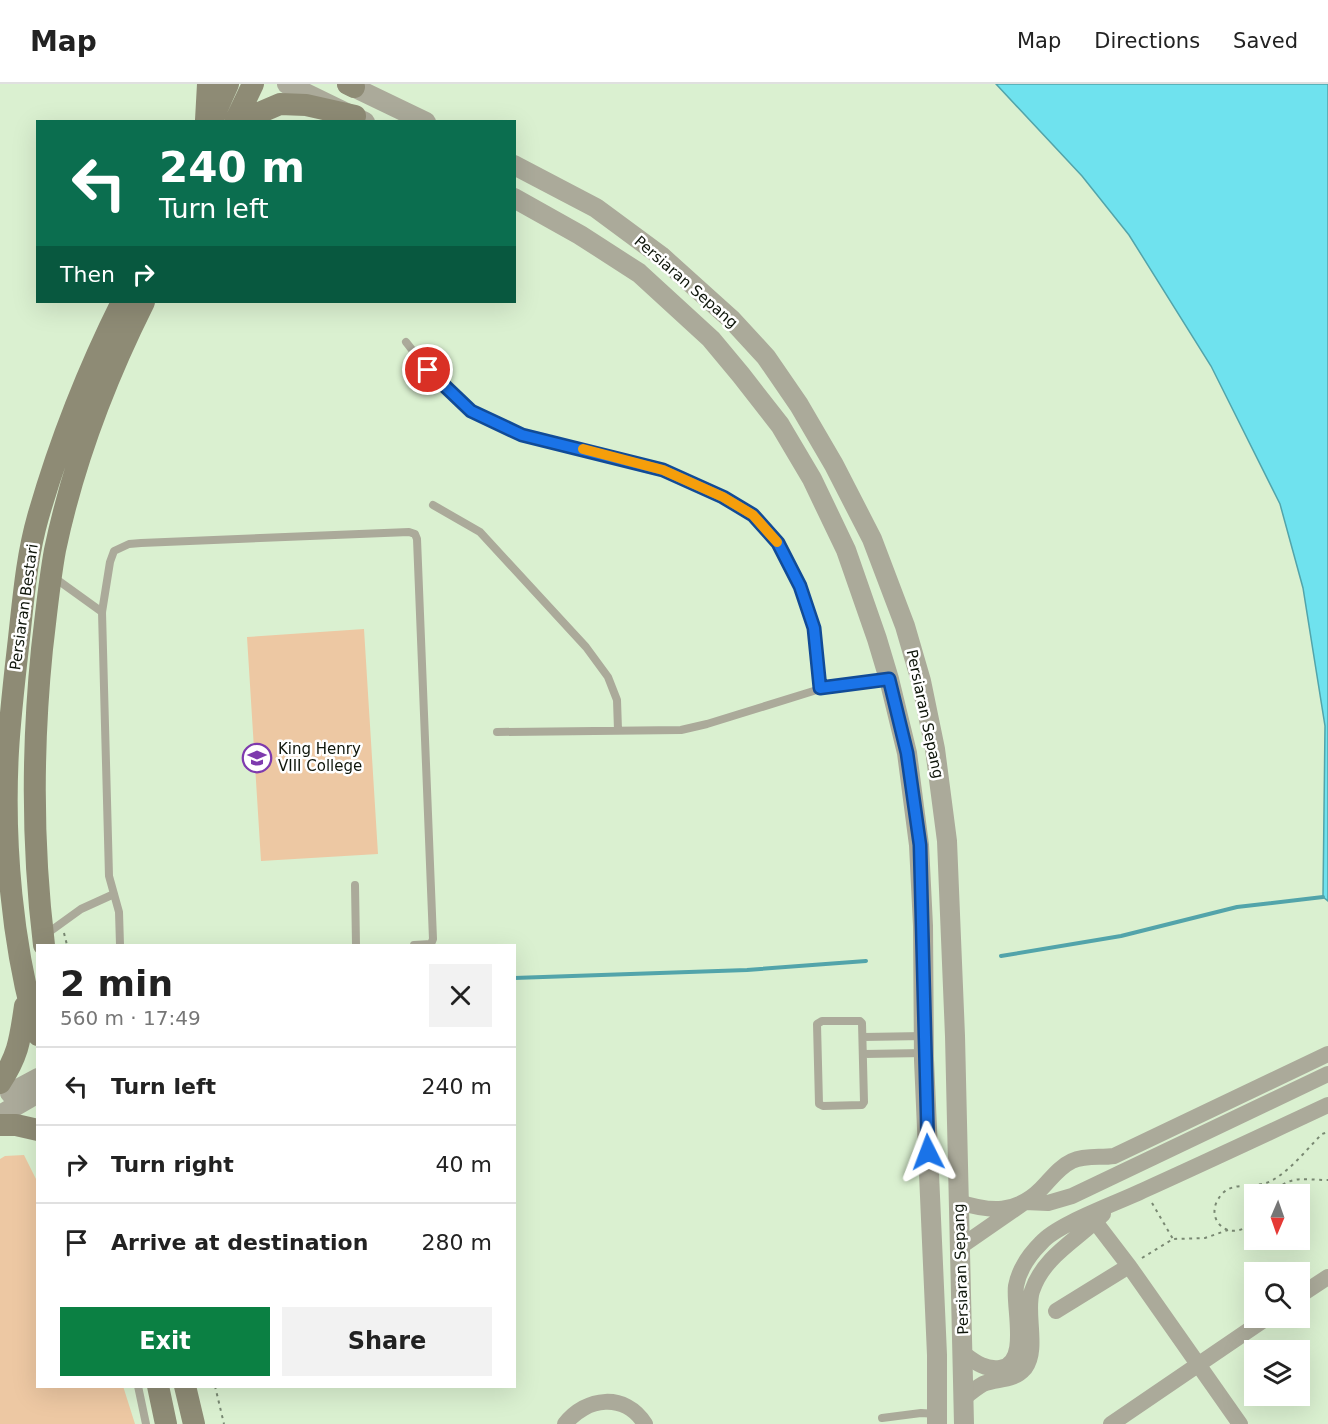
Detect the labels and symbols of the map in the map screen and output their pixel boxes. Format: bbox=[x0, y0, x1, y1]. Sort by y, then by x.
street label: Persiaran Sepang bbox=[631, 232, 741, 332]
pin bbox=[402, 344, 453, 395]
street label: Persiaran Bestari bbox=[6, 543, 42, 671]
street label: Persiaran Sepang bbox=[903, 648, 947, 780]
place label: King Henry VIII College bbox=[278, 740, 362, 775]
school or university icon: King Henry VIII College bbox=[241, 742, 273, 774]
position arrow bbox=[896, 1120, 960, 1184]
north arrow bbox=[1244, 1184, 1310, 1250]
street label: Persiaran Sepang bbox=[950, 1203, 972, 1335]

